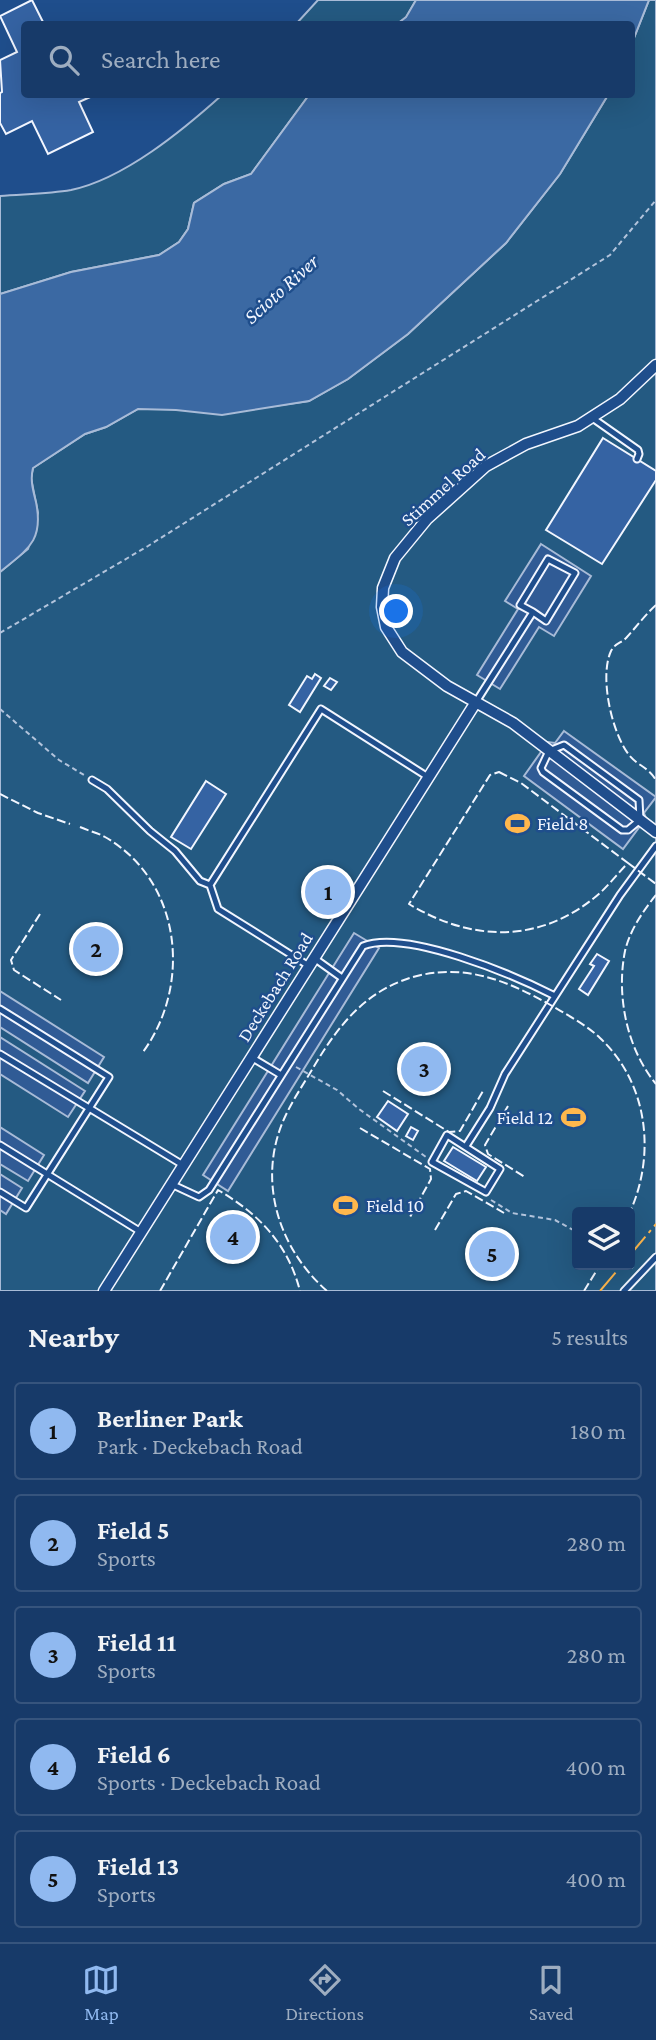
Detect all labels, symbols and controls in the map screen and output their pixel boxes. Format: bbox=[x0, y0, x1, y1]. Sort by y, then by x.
search box bbox=[21, 21, 635, 98]
icon: search bbox=[45, 41, 83, 79]
text: Search here bbox=[101, 45, 220, 74]
water label: Scioto River bbox=[239, 249, 324, 329]
street label: Stimmel Road bbox=[397, 444, 489, 530]
your location bbox=[379, 594, 413, 628]
sports icon: Field 8 bbox=[503, 809, 531, 837]
place label: Field 8 bbox=[537, 813, 588, 834]
pin: 1 bbox=[305, 866, 351, 918]
pin: 2 bbox=[73, 923, 119, 975]
street label: Deckebach Road bbox=[233, 929, 317, 1045]
pin: 3 bbox=[401, 1043, 447, 1095]
sports icon: Field 12 bbox=[559, 1103, 587, 1131]
place label: Field 12 bbox=[497, 1107, 553, 1128]
sports icon: Field 10 bbox=[332, 1191, 360, 1219]
place label: Field 10 bbox=[366, 1195, 424, 1216]
map controls bbox=[572, 1207, 635, 1270]
button: layers bbox=[572, 1207, 635, 1270]
pin: 4 bbox=[210, 1211, 256, 1263]
pin: 5 bbox=[469, 1228, 515, 1280]
text: Nearby bbox=[28, 1320, 119, 1353]
text: 5 results bbox=[551, 1324, 628, 1350]
text: Berliner Park bbox=[97, 1404, 243, 1433]
text: 1 bbox=[49, 1418, 57, 1444]
text: 180 m bbox=[570, 1418, 626, 1444]
text: Park · Deckebach Road bbox=[97, 1433, 303, 1459]
text: Field 5 bbox=[97, 1516, 170, 1545]
text: 2 bbox=[47, 1530, 59, 1556]
text: 280 m bbox=[567, 1530, 626, 1556]
text: Sports bbox=[97, 1545, 156, 1571]
text: Field 11 bbox=[97, 1628, 176, 1657]
text: 3 bbox=[47, 1642, 59, 1668]
text: 280 m bbox=[567, 1642, 626, 1668]
text: Sports bbox=[97, 1657, 156, 1683]
text: Field 6 bbox=[97, 1740, 171, 1769]
text: 4 bbox=[47, 1754, 59, 1780]
text: 400 m bbox=[565, 1754, 626, 1780]
text: Sports · Deckebach Road bbox=[97, 1769, 321, 1795]
text: Field 13 bbox=[97, 1852, 179, 1881]
text: 5 bbox=[47, 1866, 59, 1892]
text: 400 m bbox=[565, 1866, 626, 1892]
text: Sports bbox=[97, 1881, 156, 1907]
tab: Map bbox=[82, 1961, 120, 2024]
tab: Directions bbox=[285, 1961, 364, 2024]
tab: Saved bbox=[529, 1961, 574, 2024]

